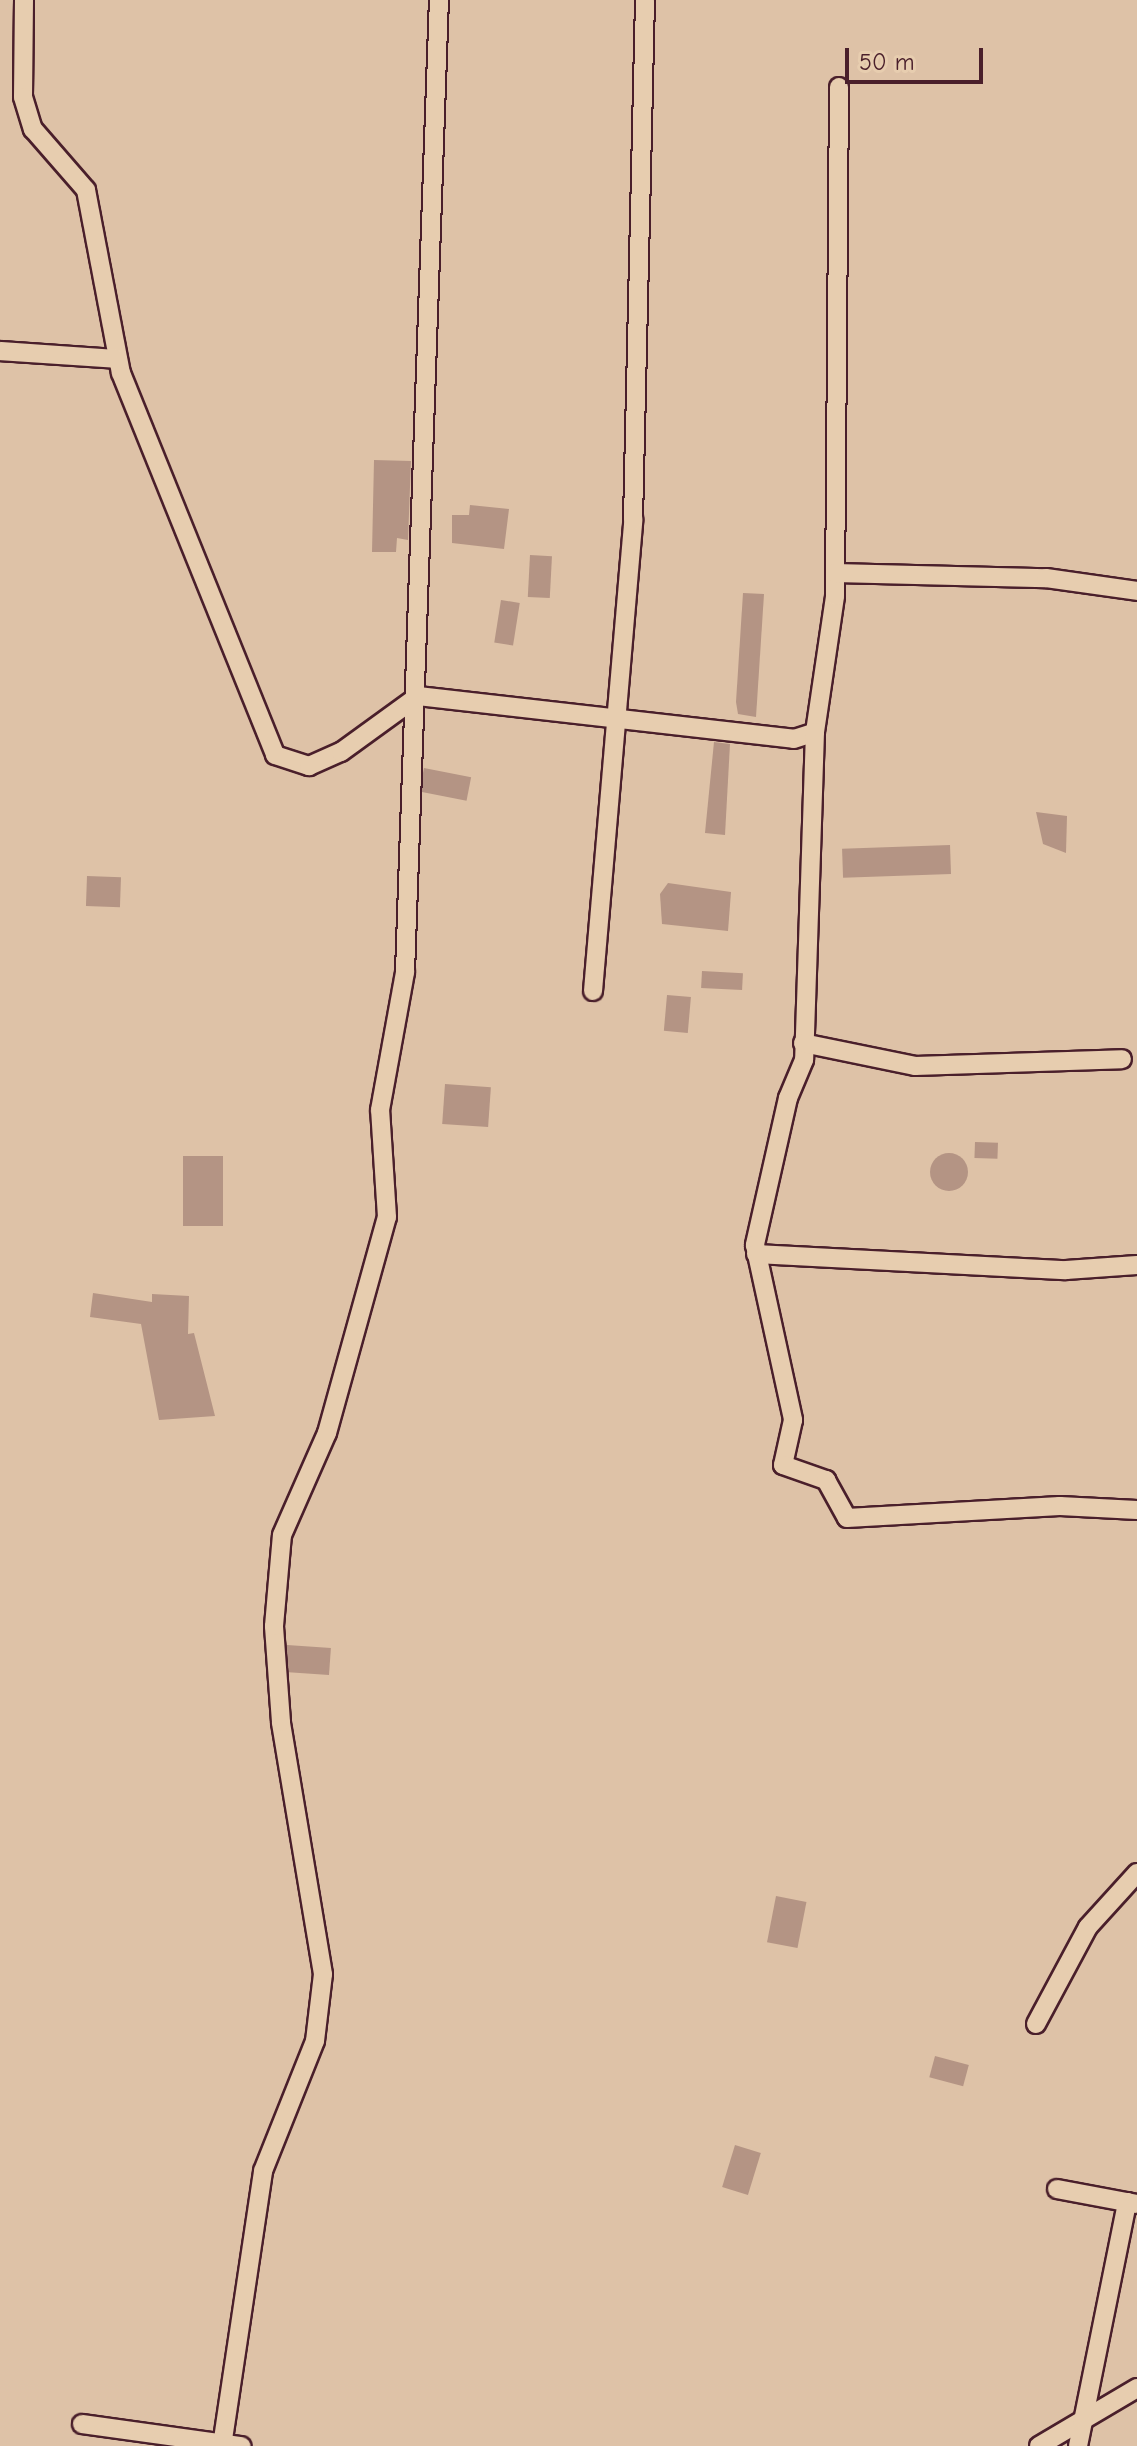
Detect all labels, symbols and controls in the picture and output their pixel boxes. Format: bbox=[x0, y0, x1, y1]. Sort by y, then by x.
scale bar bbox=[849, 32, 987, 82]
text: 50 m bbox=[859, 48, 915, 76]

